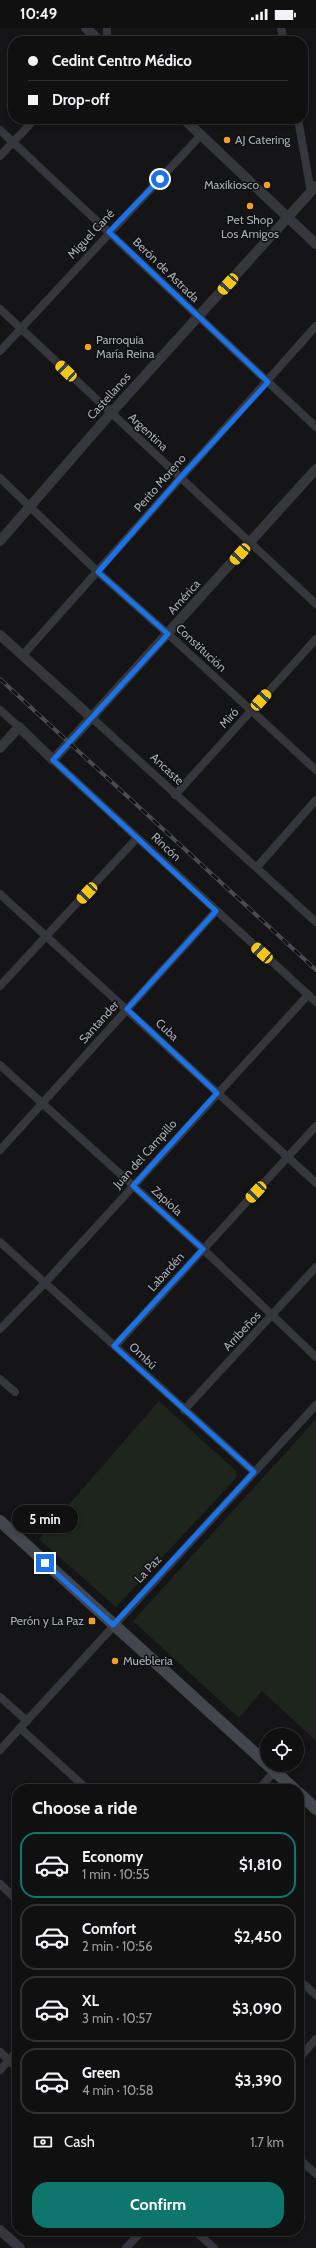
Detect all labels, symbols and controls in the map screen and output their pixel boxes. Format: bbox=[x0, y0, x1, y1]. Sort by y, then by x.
text: 10:49 bbox=[20, 5, 57, 23]
text: Cedint Centro Médico bbox=[52, 52, 192, 70]
text: Drop-off bbox=[52, 91, 110, 109]
place label: AJ Catering bbox=[235, 132, 291, 147]
marker: AJ Catering bbox=[222, 135, 232, 145]
route start bbox=[151, 170, 169, 188]
place label: Maxikiosco bbox=[204, 177, 259, 192]
marker: Maxikiosco bbox=[262, 180, 272, 190]
marker: Pet Shop Los Amigos bbox=[245, 201, 255, 211]
street label: Miguel Cané bbox=[64, 206, 117, 261]
place label: Pet Shop Los Amigos bbox=[221, 212, 279, 241]
street label: Berón de Astrada bbox=[130, 234, 203, 305]
car bbox=[216, 271, 240, 297]
place label: Parroquia María Reina bbox=[96, 332, 155, 361]
marker: Parroquia María Reina bbox=[83, 342, 93, 352]
car bbox=[53, 358, 79, 384]
street label: Castellanos bbox=[84, 369, 134, 422]
street label: Argentina bbox=[125, 409, 172, 454]
street label: Perito Moreno bbox=[130, 450, 189, 515]
car bbox=[228, 541, 252, 567]
street label: América bbox=[164, 576, 203, 617]
street label: Constitución bbox=[173, 620, 230, 675]
car bbox=[249, 687, 273, 713]
street label: Miró bbox=[216, 704, 242, 731]
street label: Ancaste bbox=[147, 749, 187, 788]
street label: Rincón bbox=[148, 829, 184, 864]
car bbox=[74, 880, 100, 906]
car bbox=[249, 941, 275, 965]
street label: Santander bbox=[75, 997, 122, 1046]
street label: Cuba bbox=[153, 1015, 182, 1044]
street label: Juan del Campillo bbox=[109, 1116, 180, 1192]
car bbox=[243, 1179, 269, 1205]
street label: Zapiola bbox=[149, 1183, 186, 1219]
street label: Labardén bbox=[144, 1249, 187, 1294]
street label: Arribeños bbox=[220, 1308, 264, 1354]
street label: Ombú bbox=[126, 1339, 160, 1372]
callout: 5 min bbox=[12, 1505, 78, 1533]
text: 5 min bbox=[29, 1511, 61, 1527]
street label: La Paz bbox=[131, 1551, 164, 1586]
route end bbox=[36, 1554, 54, 1572]
place label: Perón y La Paz bbox=[10, 1613, 84, 1628]
marker: Perón y La Paz bbox=[87, 1616, 97, 1626]
place label: Muebleria bbox=[123, 1653, 173, 1668]
marker: Muebleria bbox=[110, 1656, 120, 1666]
map controls bbox=[260, 1728, 304, 1772]
button: locate bbox=[260, 1728, 304, 1772]
text: Choose a ride bbox=[32, 1797, 137, 1819]
icon: car bbox=[34, 1847, 70, 1883]
text: Economy bbox=[82, 1848, 143, 1866]
text: $1,810 bbox=[239, 1856, 282, 1874]
text: 1 min · 10:55 bbox=[82, 1866, 150, 1882]
icon: car bbox=[34, 1919, 70, 1955]
text: Comfort bbox=[82, 1920, 136, 1938]
text: $2,450 bbox=[234, 1928, 282, 1946]
text: 2 min · 10:56 bbox=[82, 1938, 153, 1954]
icon: car bbox=[34, 1991, 70, 2027]
text: XL bbox=[82, 1992, 99, 2010]
text: $3,090 bbox=[232, 2000, 282, 2018]
text: 3 min · 10:57 bbox=[82, 2010, 152, 2026]
icon: car bbox=[34, 2063, 70, 2099]
text: Green bbox=[82, 2064, 120, 2082]
text: $3,390 bbox=[235, 2072, 282, 2090]
text: 4 min · 10:58 bbox=[82, 2082, 154, 2098]
icon: cash bbox=[32, 2131, 54, 2153]
text: Cash bbox=[64, 2133, 95, 2151]
text: 1.7 km bbox=[250, 2134, 284, 2150]
button: Confirm bbox=[32, 2182, 284, 2228]

